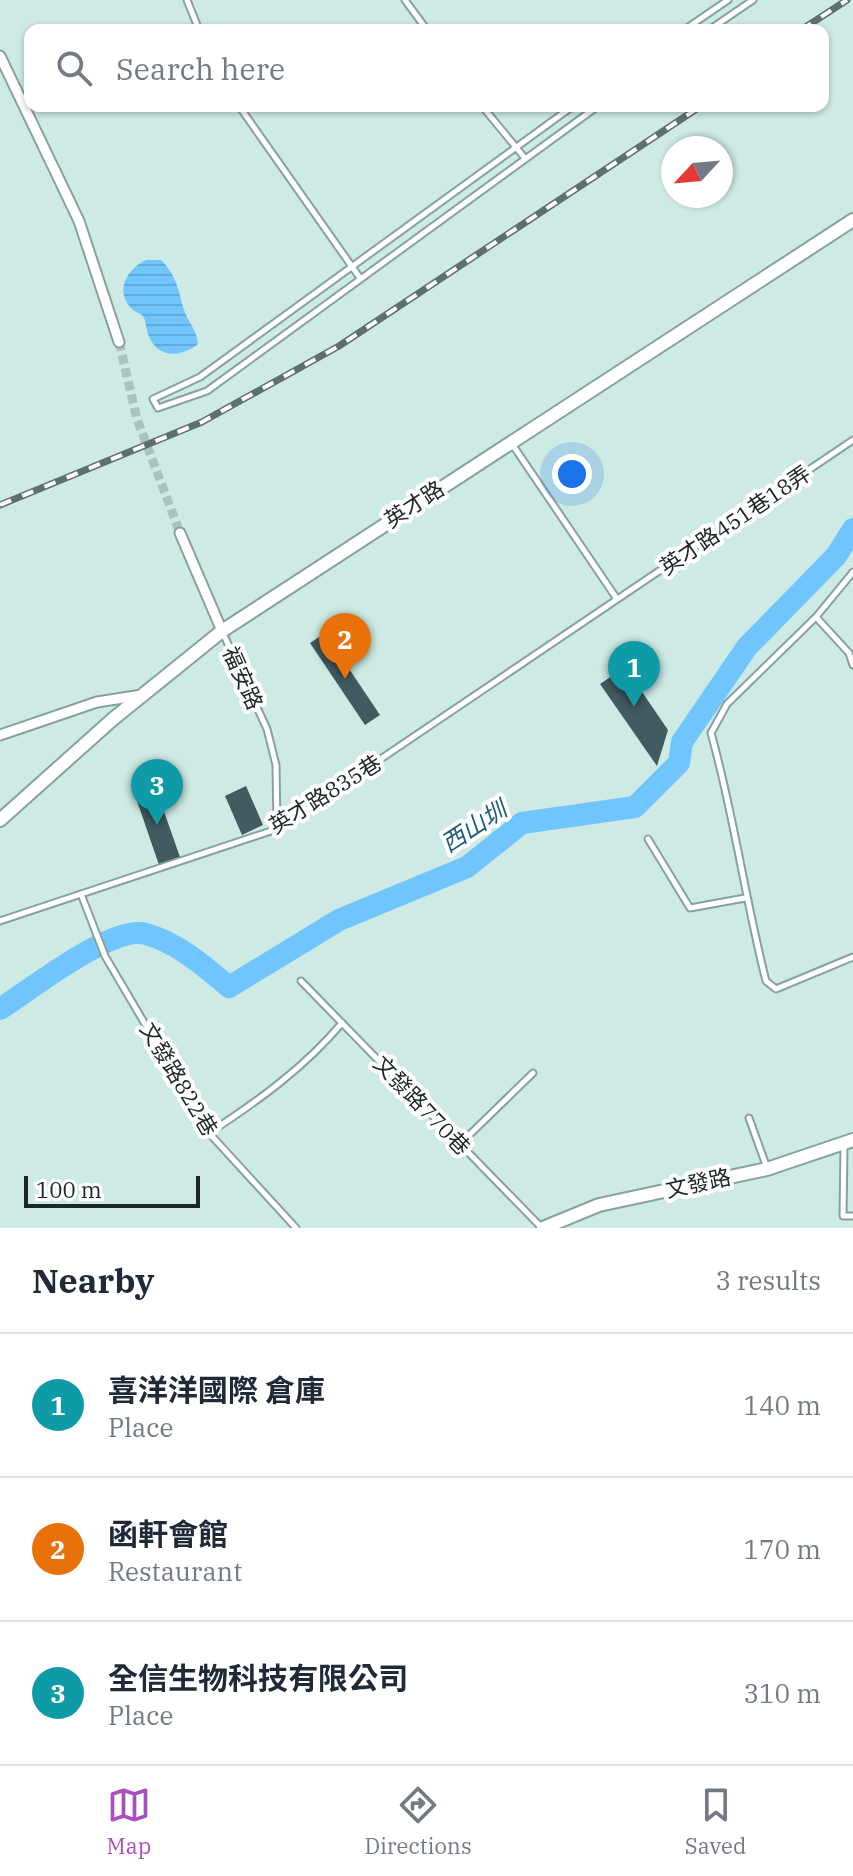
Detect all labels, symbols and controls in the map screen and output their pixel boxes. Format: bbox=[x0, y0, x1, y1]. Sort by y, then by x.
search box bbox=[24, 24, 829, 112]
icon: search bbox=[52, 46, 96, 90]
text: Search here bbox=[116, 49, 285, 88]
north arrow bbox=[661, 136, 733, 208]
your location bbox=[552, 454, 592, 494]
street label: 英才路451巷18弄 bbox=[654, 458, 816, 581]
street label: 英才路 bbox=[378, 473, 449, 534]
pin: 2 bbox=[319, 613, 371, 679]
pin: 1 bbox=[608, 641, 660, 707]
street label: 福安路 bbox=[217, 642, 270, 714]
street label: 英才路835巷 bbox=[263, 747, 387, 840]
pin: 3 bbox=[131, 759, 183, 825]
water label: 西山圳 bbox=[435, 792, 515, 859]
street label: 文發路822巷 bbox=[134, 1017, 225, 1141]
street label: 文發路770巷 bbox=[368, 1049, 477, 1161]
street label: 文發路 bbox=[663, 1161, 733, 1204]
scale bar bbox=[24, 1172, 200, 1208]
text: 100 m bbox=[36, 1175, 102, 1204]
text: Nearby bbox=[32, 1258, 154, 1302]
text: 3 results bbox=[715, 1263, 821, 1297]
text: 喜洋洋國際 倉庫 bbox=[108, 1370, 325, 1409]
text: 1 bbox=[50, 1388, 66, 1422]
text: 140 m bbox=[743, 1388, 821, 1422]
text: Place bbox=[108, 1410, 173, 1444]
text: 函軒會館 bbox=[108, 1514, 228, 1553]
text: 2 bbox=[50, 1532, 66, 1566]
text: 170 m bbox=[743, 1532, 821, 1566]
text: Restaurant bbox=[108, 1554, 242, 1588]
text: 全信生物科技有限公司 bbox=[108, 1658, 408, 1697]
text: 3 bbox=[50, 1676, 66, 1710]
text: 310 m bbox=[743, 1676, 821, 1710]
text: Place bbox=[108, 1698, 173, 1732]
tab: Map bbox=[107, 1783, 151, 1860]
tab: Directions bbox=[364, 1783, 472, 1860]
tab: Saved bbox=[685, 1783, 746, 1860]

